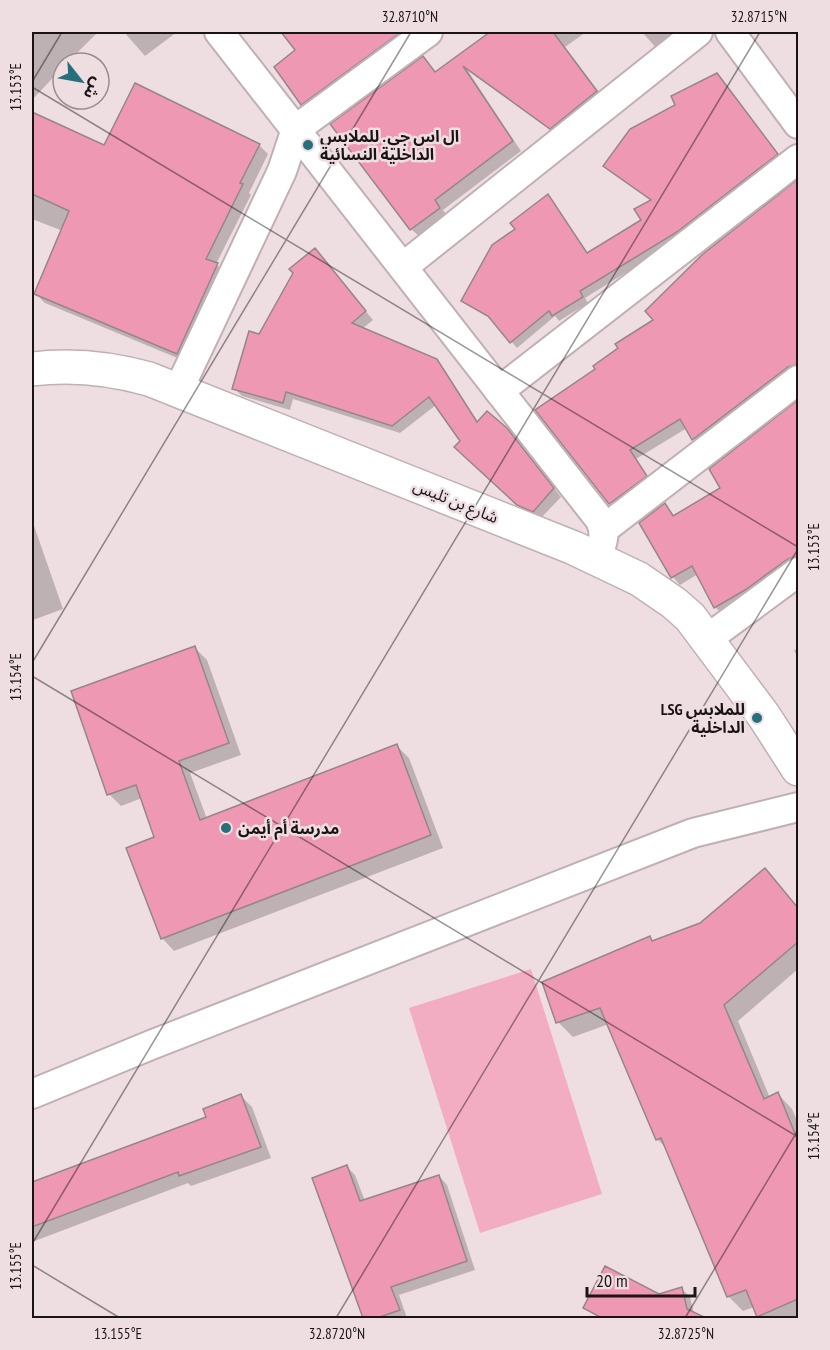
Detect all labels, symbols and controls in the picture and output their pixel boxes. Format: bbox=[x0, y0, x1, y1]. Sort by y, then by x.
text: 32.8710°N bbox=[382, 7, 438, 26]
text: 32.8715°N bbox=[731, 7, 787, 26]
north arrow bbox=[51, 51, 111, 111]
text: 13.153°E bbox=[6, 63, 25, 111]
text: ش bbox=[80, 74, 108, 103]
place label: ال اس جي . للملابس الداخلية النسائية bbox=[320, 126, 459, 164]
marker: ال اس جي . للملابس الداخلية النسائية bbox=[301, 138, 315, 152]
street label: شارع بن تليس bbox=[409, 475, 501, 530]
text: 13.153°E bbox=[804, 523, 823, 571]
text: 13.154°E bbox=[6, 653, 25, 701]
place label: LSG للملابس الداخلية bbox=[661, 699, 745, 737]
marker: LSG للملابس الداخلية bbox=[750, 711, 764, 725]
place label: مدرسة أم أيمن bbox=[238, 818, 339, 840]
marker: مدرسة أم أيمن bbox=[219, 821, 233, 835]
text: 13.154°E bbox=[804, 1112, 823, 1160]
text: 13.155°E bbox=[6, 1242, 25, 1290]
scale bar bbox=[587, 1260, 695, 1298]
text: 20 m bbox=[596, 1269, 628, 1292]
text: 13.155°E bbox=[94, 1324, 142, 1343]
text: 32.8720°N bbox=[309, 1324, 365, 1343]
text: 32.8725°N bbox=[658, 1324, 714, 1343]

